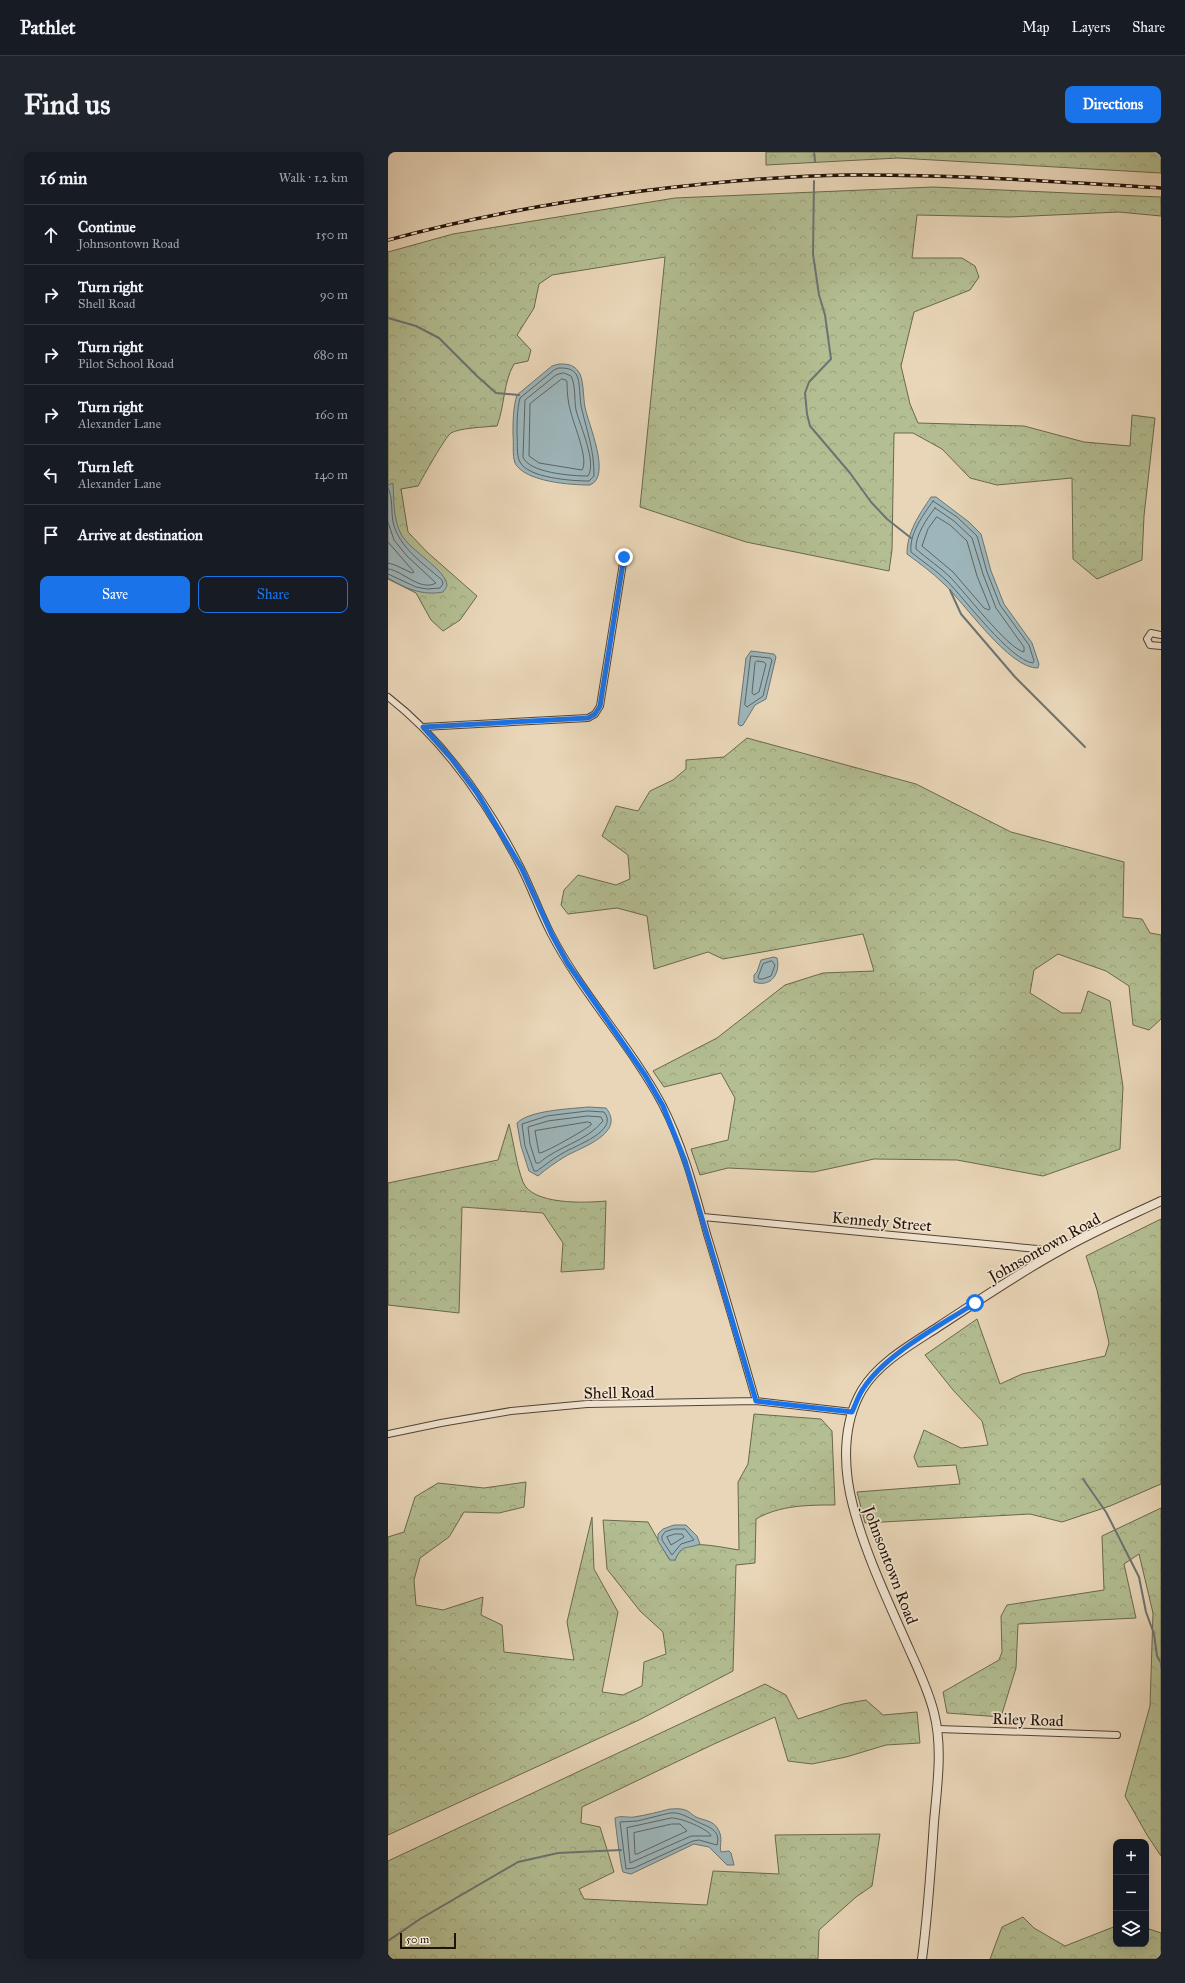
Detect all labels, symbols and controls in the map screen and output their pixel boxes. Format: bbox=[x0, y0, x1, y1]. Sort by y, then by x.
text: Pathlet bbox=[20, 16, 76, 39]
text: Map bbox=[1022, 19, 1050, 36]
text: Layers bbox=[1072, 19, 1110, 36]
text: Share bbox=[1132, 19, 1165, 36]
button: Directions bbox=[1065, 86, 1161, 123]
text: Find us bbox=[24, 87, 110, 122]
text: 16 min bbox=[40, 168, 87, 189]
text: Walk · 1.2 km bbox=[279, 170, 348, 186]
text: Continue bbox=[78, 218, 136, 236]
icon: ahead bbox=[40, 224, 62, 246]
text: 150 m bbox=[316, 227, 348, 243]
text: Johnsontown Road bbox=[78, 236, 179, 252]
text: Turn right bbox=[78, 278, 143, 296]
icon: right bbox=[40, 284, 62, 306]
text: 90 m bbox=[320, 287, 348, 303]
text: Shell Road bbox=[78, 296, 136, 312]
text: Turn right bbox=[78, 338, 143, 356]
icon: right bbox=[40, 344, 62, 366]
text: 680 m bbox=[313, 347, 348, 363]
text: Pilot School Road bbox=[78, 356, 174, 372]
text: Turn right bbox=[78, 398, 143, 416]
icon: right bbox=[40, 404, 62, 426]
text: 160 m bbox=[315, 407, 348, 423]
text: Alexander Lane bbox=[78, 416, 161, 432]
text: Turn left bbox=[78, 458, 134, 476]
icon: left bbox=[40, 464, 62, 486]
text: 140 m bbox=[314, 467, 348, 483]
text: Alexander Lane bbox=[78, 476, 161, 492]
icon: arrive bbox=[40, 524, 62, 546]
text: Arrive at destination bbox=[78, 526, 203, 544]
route end bbox=[615, 548, 633, 566]
button: Save bbox=[40, 576, 190, 613]
button: Share bbox=[198, 576, 348, 613]
street label: Kennedy Street bbox=[831, 1208, 933, 1235]
street label: Johnsontown Road bbox=[983, 1209, 1104, 1288]
route start bbox=[966, 1294, 984, 1312]
street label: Shell Road bbox=[583, 1382, 655, 1403]
street label: Johnsontown Road bbox=[858, 1502, 922, 1627]
street label: Riley Road bbox=[992, 1709, 1064, 1730]
map controls bbox=[1113, 1839, 1149, 1947]
button: + bbox=[1113, 1839, 1149, 1875]
button: − bbox=[1113, 1875, 1149, 1911]
button: layers bbox=[1113, 1911, 1149, 1947]
scale bar bbox=[400, 1931, 456, 1950]
text: 50 m bbox=[406, 1933, 429, 1946]

